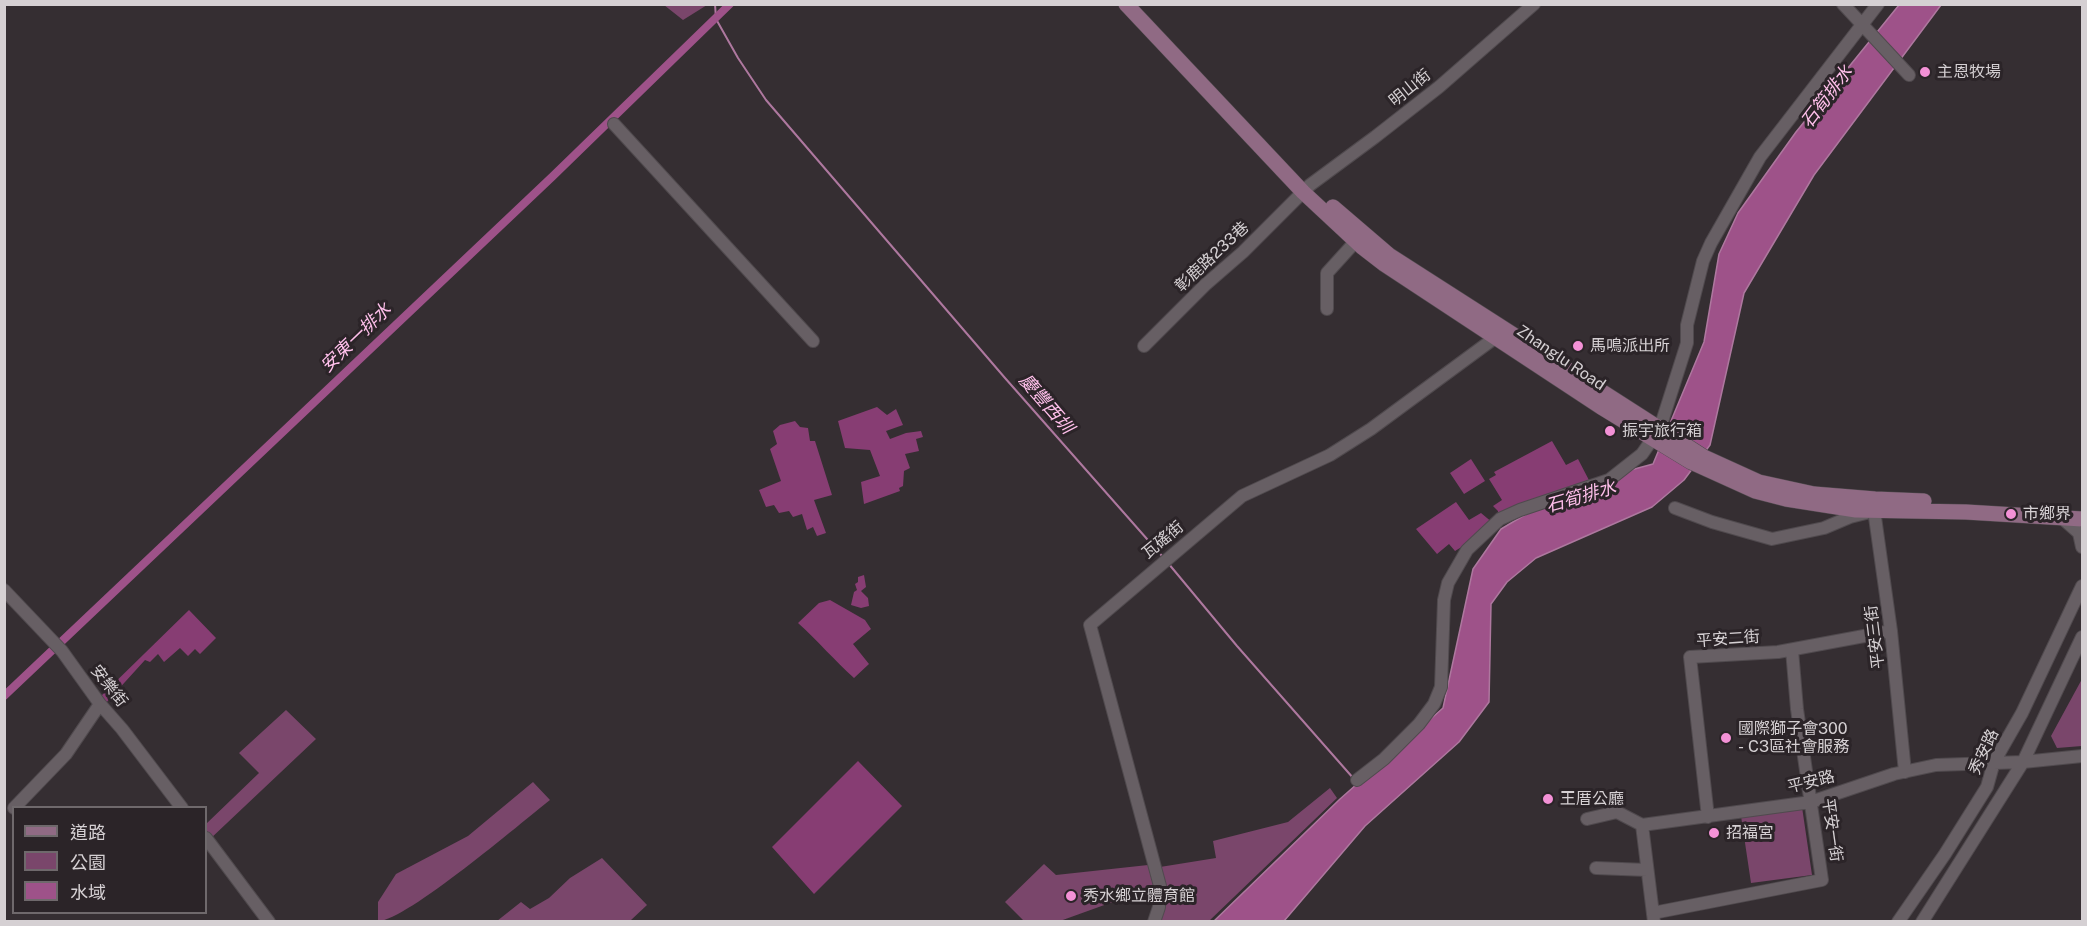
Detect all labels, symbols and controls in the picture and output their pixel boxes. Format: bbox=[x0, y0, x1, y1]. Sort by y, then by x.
water label: 石筍排水 bbox=[1797, 62, 1857, 132]
place label: 主恩牧場 bbox=[1937, 62, 2001, 82]
street label: 明山街 bbox=[1385, 65, 1435, 111]
marker: 主恩牧場 bbox=[1918, 65, 1932, 79]
street label: 彰鹿路233巷 bbox=[1171, 218, 1253, 296]
water label: 安東一排水 bbox=[316, 299, 396, 377]
street label: Zhanglu Road bbox=[1513, 321, 1609, 395]
place label: 馬鳴派出所 bbox=[1590, 336, 1670, 356]
marker: 馬鳴派出所 bbox=[1571, 339, 1585, 353]
water label: 慶豐西圳 bbox=[1014, 370, 1078, 438]
place label: 振宇旅行箱 bbox=[1622, 421, 1702, 441]
marker: 振宇旅行箱 bbox=[1603, 424, 1617, 438]
water label: 石筍排水 bbox=[1543, 477, 1619, 517]
place label: 市鄉界 bbox=[2023, 504, 2071, 524]
marker: 市鄉界 bbox=[2004, 507, 2018, 521]
street label: 瓦磘街 bbox=[1138, 517, 1188, 563]
street label: 平安三街 bbox=[1862, 604, 1888, 670]
street label: 平安二街 bbox=[1695, 627, 1761, 651]
street label: 安樂街 bbox=[87, 661, 131, 711]
place label: 國際獅子會300 - C3區社會服務 bbox=[1738, 719, 1849, 757]
street label: 秀安路 bbox=[1965, 726, 2003, 778]
marker: 國際獅子會300 - C3區社會服務 bbox=[1719, 731, 1733, 745]
street label: 平安路 bbox=[1785, 767, 1837, 797]
place label: 王厝公廳 bbox=[1560, 789, 1624, 809]
marker: 王厝公廳 bbox=[1541, 792, 1555, 806]
street label: 平安一街 bbox=[1818, 797, 1846, 863]
legend bbox=[12, 806, 207, 914]
text: 道路 bbox=[70, 822, 106, 843]
place label: 招福宮 bbox=[1726, 823, 1774, 843]
marker: 招福宮 bbox=[1707, 826, 1721, 840]
text: 公園 bbox=[70, 852, 106, 873]
text: 水域 bbox=[70, 882, 106, 903]
place label: 秀水鄉立體育館 bbox=[1083, 886, 1195, 906]
marker: 秀水鄉立體育館 bbox=[1064, 889, 1078, 903]

